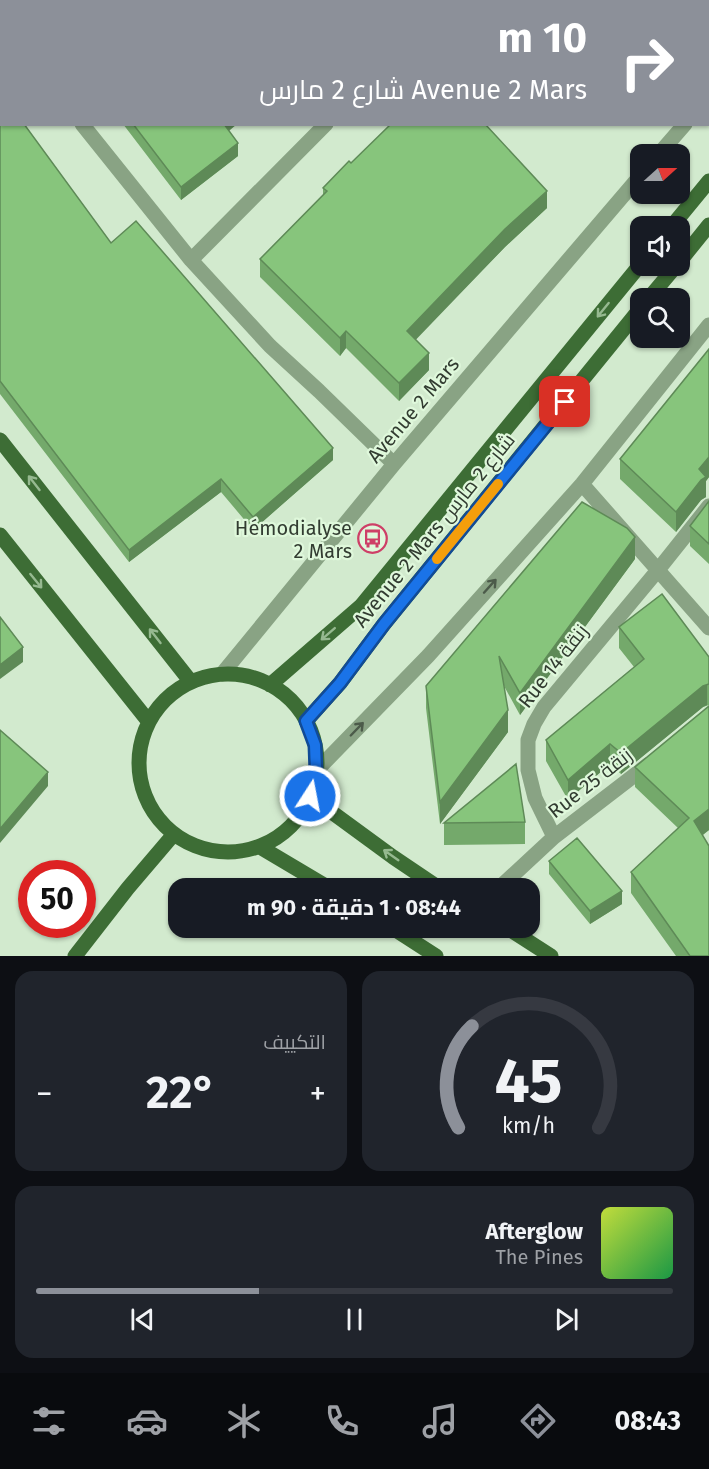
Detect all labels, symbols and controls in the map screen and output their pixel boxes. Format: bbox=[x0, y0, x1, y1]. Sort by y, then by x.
text: 10 m bbox=[497, 13, 587, 63]
icon: right bbox=[608, 24, 686, 102]
text: Avenue 2 Mars شارع 2 مارس bbox=[259, 74, 587, 106]
north arrow bbox=[630, 144, 690, 204]
map controls bbox=[630, 144, 690, 348]
button: sound bbox=[630, 216, 690, 276]
button: search bbox=[630, 288, 690, 348]
one-way arrow bbox=[597, 302, 610, 318]
street label: Avenue 2 Mars bbox=[362, 352, 464, 468]
pin bbox=[539, 376, 590, 427]
icon: arrive bbox=[548, 385, 581, 418]
street label: Avenue 2 Mars شارع 2 مارس bbox=[348, 428, 521, 633]
one-way arrow bbox=[27, 476, 41, 491]
place label: Hémodialyse 2 Mars bbox=[235, 516, 352, 563]
bus stop icon: Hémodialyse 2 Mars bbox=[357, 523, 389, 555]
one-way arrow bbox=[30, 573, 43, 589]
one-way arrow bbox=[483, 579, 497, 594]
street label: Rue 14 زنقة bbox=[513, 619, 593, 713]
one-way arrow bbox=[321, 627, 336, 641]
one-way arrow bbox=[149, 628, 162, 644]
one-way arrow bbox=[350, 721, 364, 736]
street label: Rue 25 زنقة bbox=[543, 743, 637, 823]
position arrow bbox=[278, 764, 342, 828]
one-way arrow bbox=[383, 849, 400, 861]
speed limit sign: 50 bbox=[18, 860, 96, 938]
text: 08:44 · 1 دقيقة · 90 m bbox=[247, 894, 461, 921]
text: التكييف bbox=[263, 1030, 326, 1054]
text: 45 bbox=[494, 1044, 562, 1119]
text: 22° bbox=[146, 1066, 216, 1120]
text: − bbox=[36, 1074, 53, 1114]
text: + bbox=[310, 1074, 326, 1114]
text: km/h bbox=[501, 1113, 555, 1139]
text: Afterglow bbox=[486, 1218, 583, 1245]
text: The Pines bbox=[496, 1245, 583, 1269]
icon: previous bbox=[126, 1303, 159, 1336]
icon: pause bbox=[338, 1303, 371, 1336]
icon: next bbox=[550, 1303, 583, 1336]
icon: filters bbox=[28, 1400, 70, 1442]
icon: car bbox=[126, 1400, 168, 1442]
icon: climate bbox=[223, 1400, 265, 1442]
icon: phone bbox=[321, 1400, 363, 1442]
icon: music bbox=[419, 1400, 461, 1442]
icon: directions bbox=[517, 1400, 559, 1442]
text: 08:43 bbox=[614, 1405, 681, 1437]

